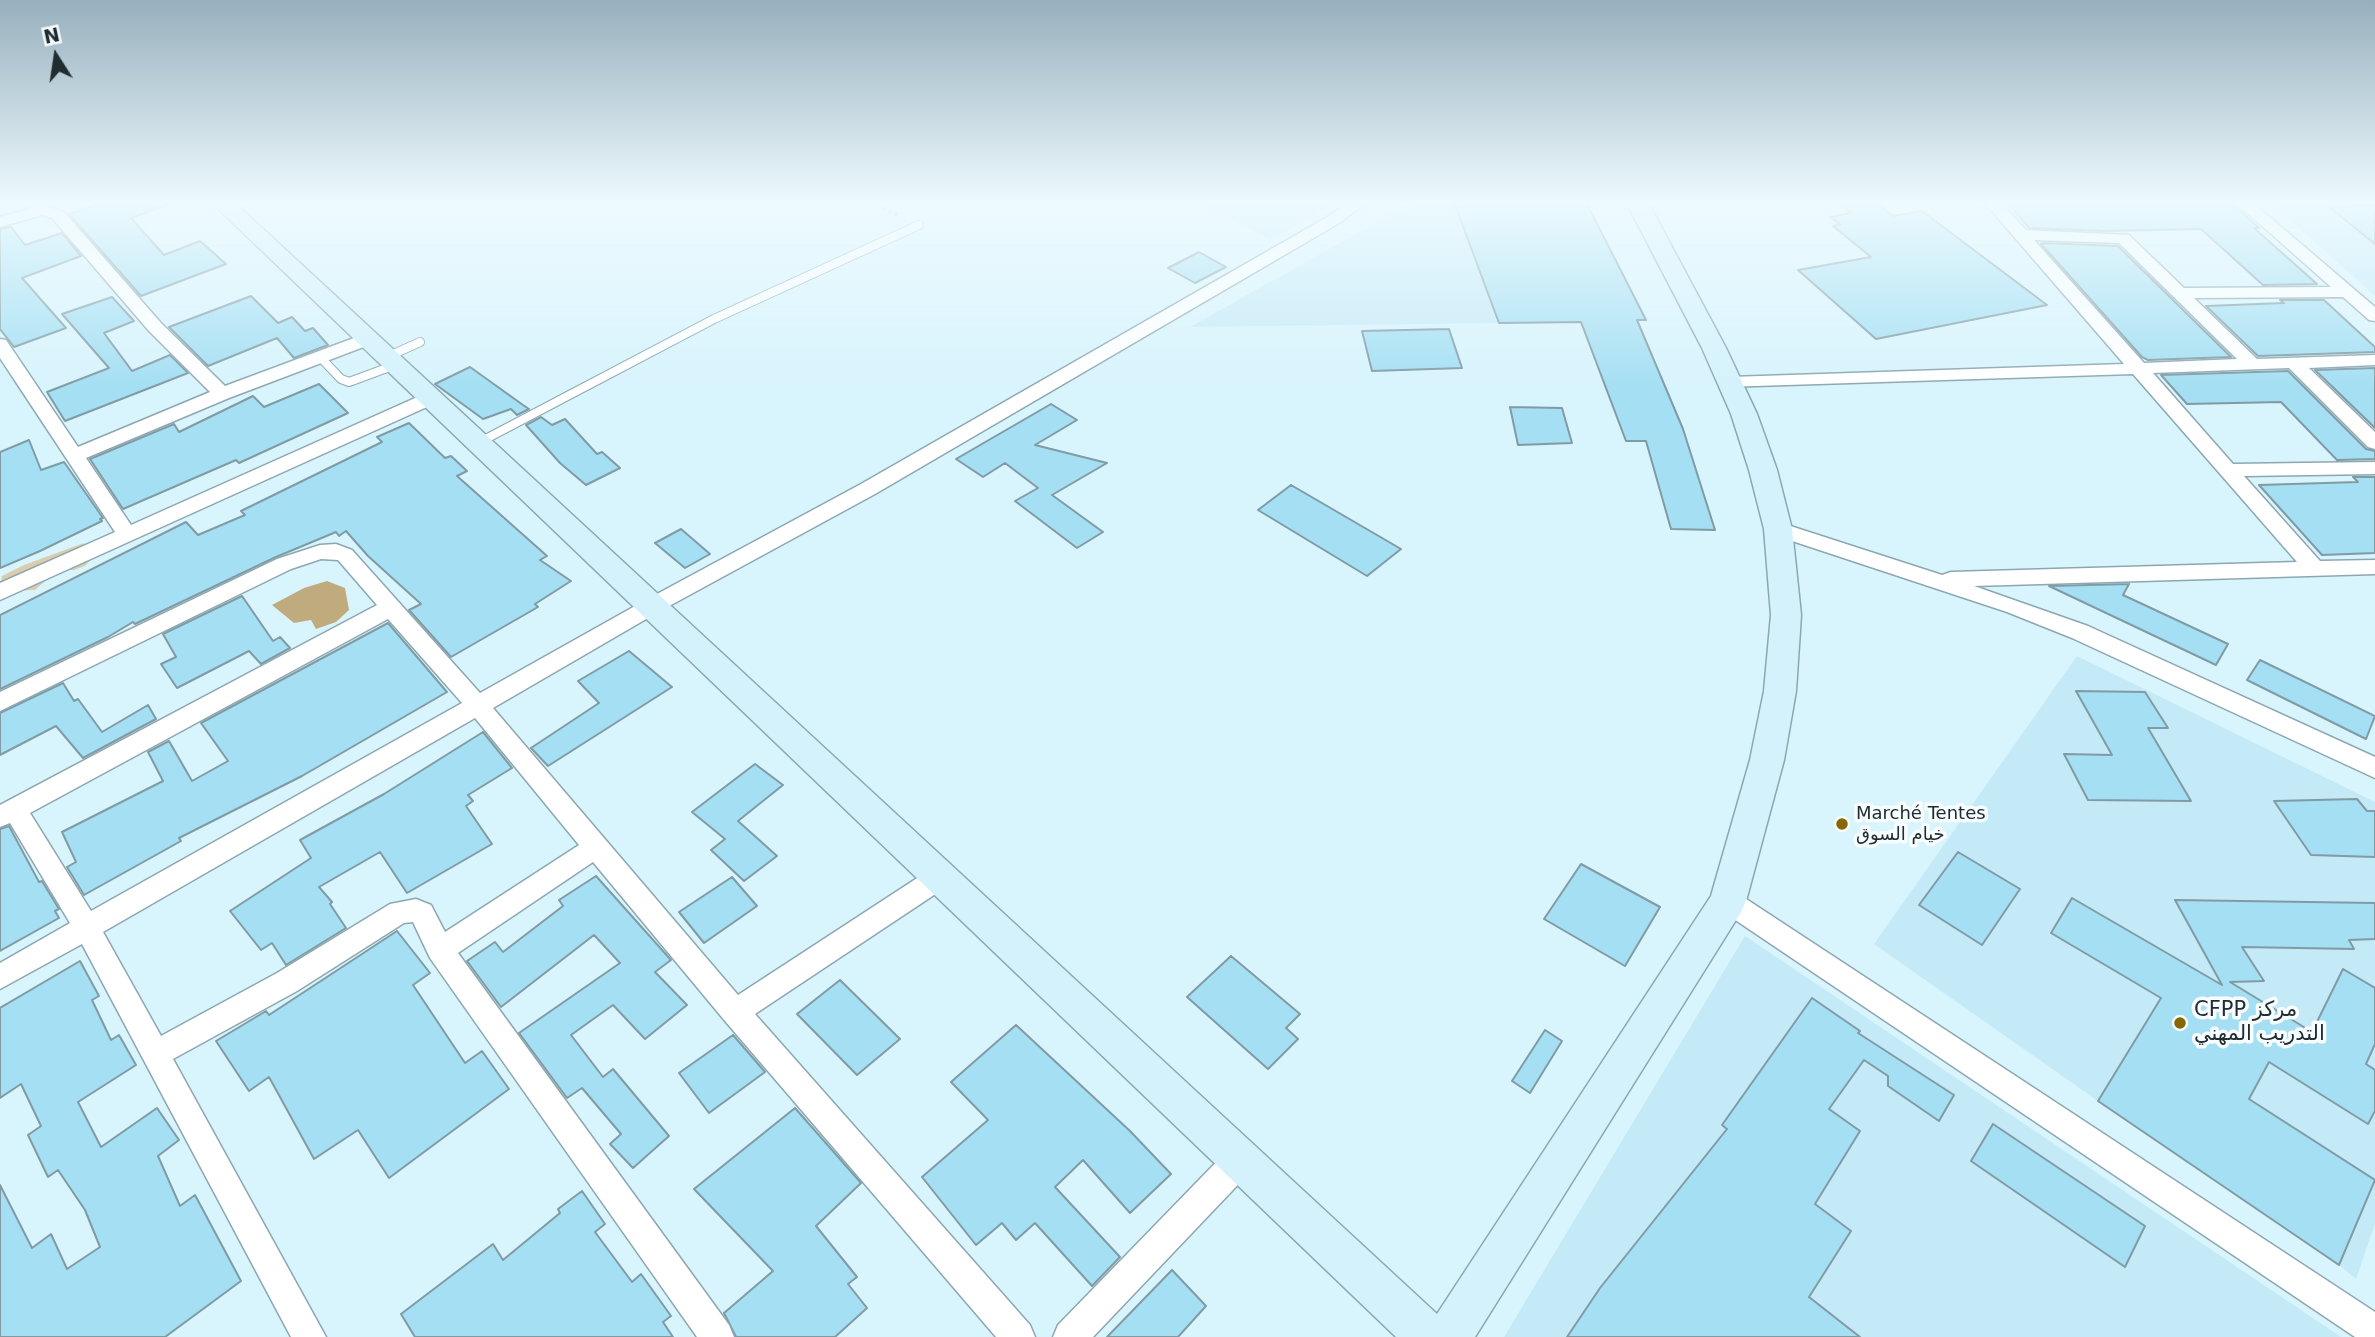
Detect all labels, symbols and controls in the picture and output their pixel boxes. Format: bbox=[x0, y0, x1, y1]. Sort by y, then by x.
north arrow bbox=[21, 21, 91, 91]
text: N bbox=[42, 23, 62, 48]
place label: Marché Tentes خيام السوق bbox=[1856, 803, 1986, 846]
marker: Marché Tentes خيام السوق bbox=[1834, 816, 1850, 832]
place label: CFPP مركز التدريب المهني bbox=[2194, 998, 2325, 1048]
marker: CFPP مركز التدريب المهني bbox=[2172, 1015, 2188, 1031]

